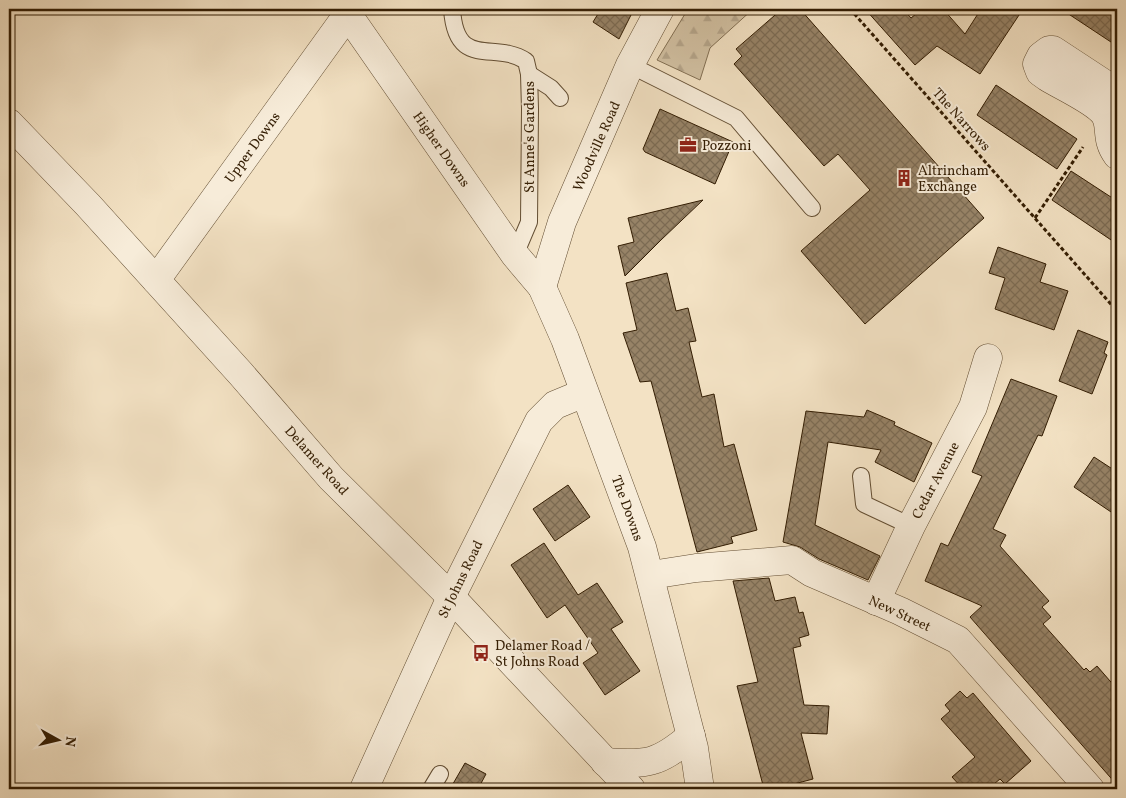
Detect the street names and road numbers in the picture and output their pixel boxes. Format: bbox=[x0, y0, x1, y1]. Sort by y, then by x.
street label: St Anne's Gardens bbox=[521, 81, 540, 193]
street label: The Narrows bbox=[927, 84, 994, 156]
street label: Woodville Road bbox=[569, 98, 626, 195]
street label: Higher Downs bbox=[408, 108, 474, 191]
street label: Upper Downs bbox=[221, 109, 285, 187]
street label: Delamer Road bbox=[280, 422, 352, 500]
street label: Cedar Avenue bbox=[908, 438, 965, 523]
street label: The Downs bbox=[606, 473, 647, 544]
street label: St Johns Road bbox=[434, 537, 488, 622]
street label: New Street bbox=[865, 592, 934, 637]

